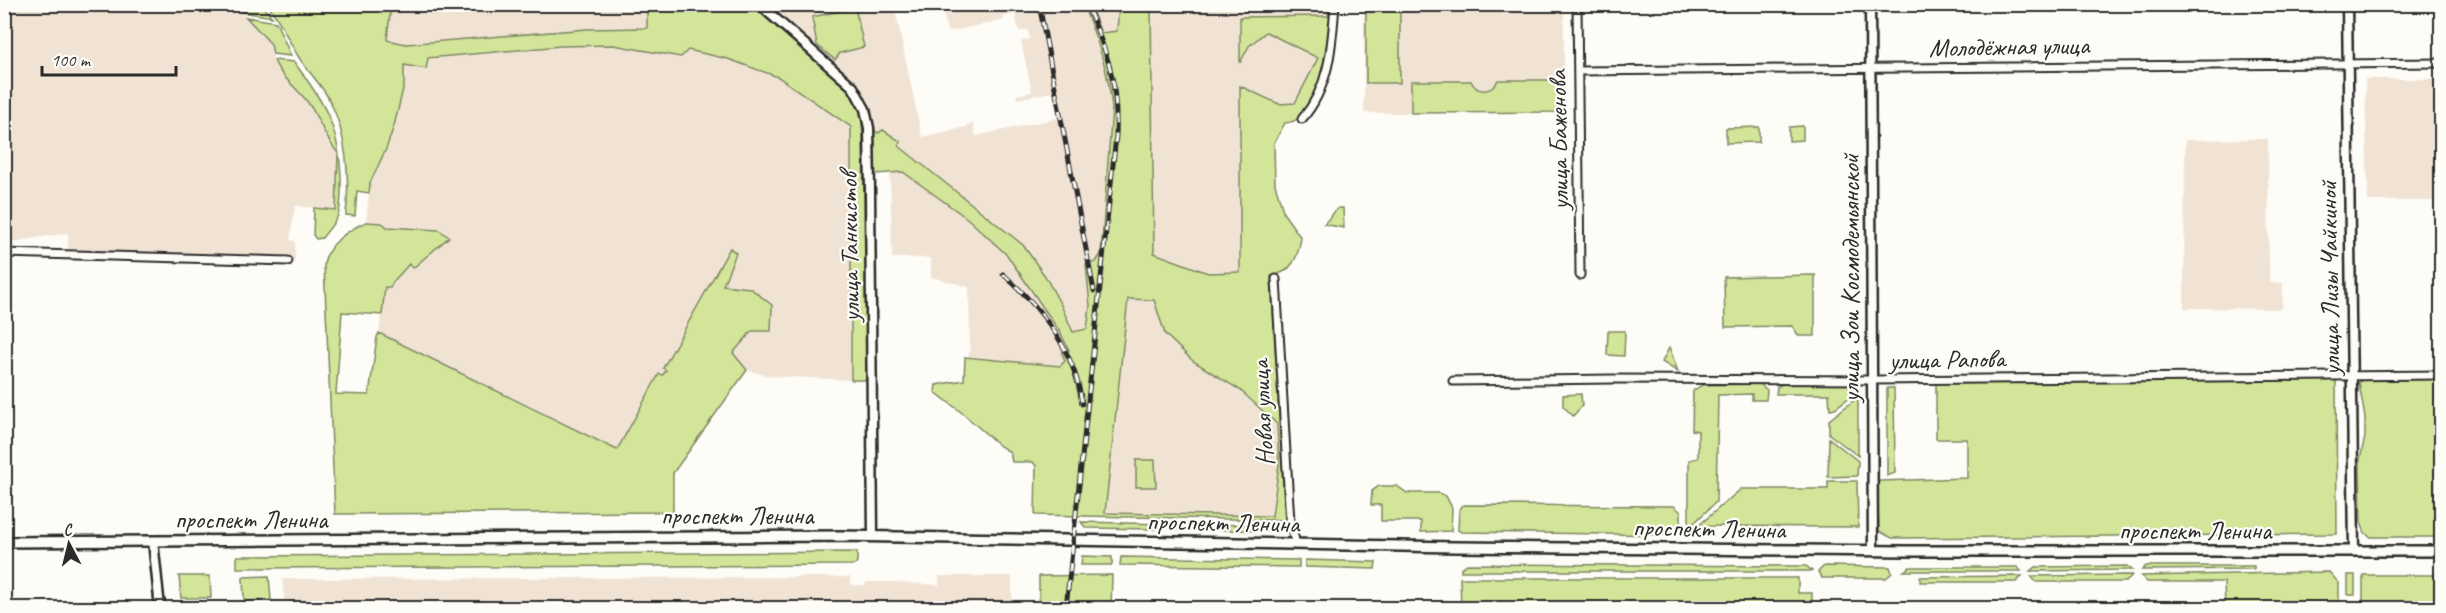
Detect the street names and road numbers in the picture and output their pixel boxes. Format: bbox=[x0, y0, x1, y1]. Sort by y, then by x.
street label: Молодёжная улица bbox=[1929, 29, 2091, 64]
street label: улица Баженова bbox=[1541, 68, 1576, 212]
street label: улица Зои Космодемьянской bbox=[1834, 152, 1867, 404]
street label: улица Танкистов bbox=[832, 166, 867, 324]
street label: улица Лизы Чайкиной bbox=[2311, 178, 2348, 378]
street label: улица Рапова bbox=[1887, 342, 2008, 377]
street label: Новая улица bbox=[1243, 357, 1282, 467]
street label: проспект Ленина bbox=[661, 499, 815, 532]
street label: проспект Ленина bbox=[175, 503, 329, 536]
street label: проспект Ленина bbox=[1146, 505, 1301, 540]
street label: проспект Ленина bbox=[1632, 511, 1787, 546]
street label: проспект Ленина bbox=[2119, 514, 2273, 547]

